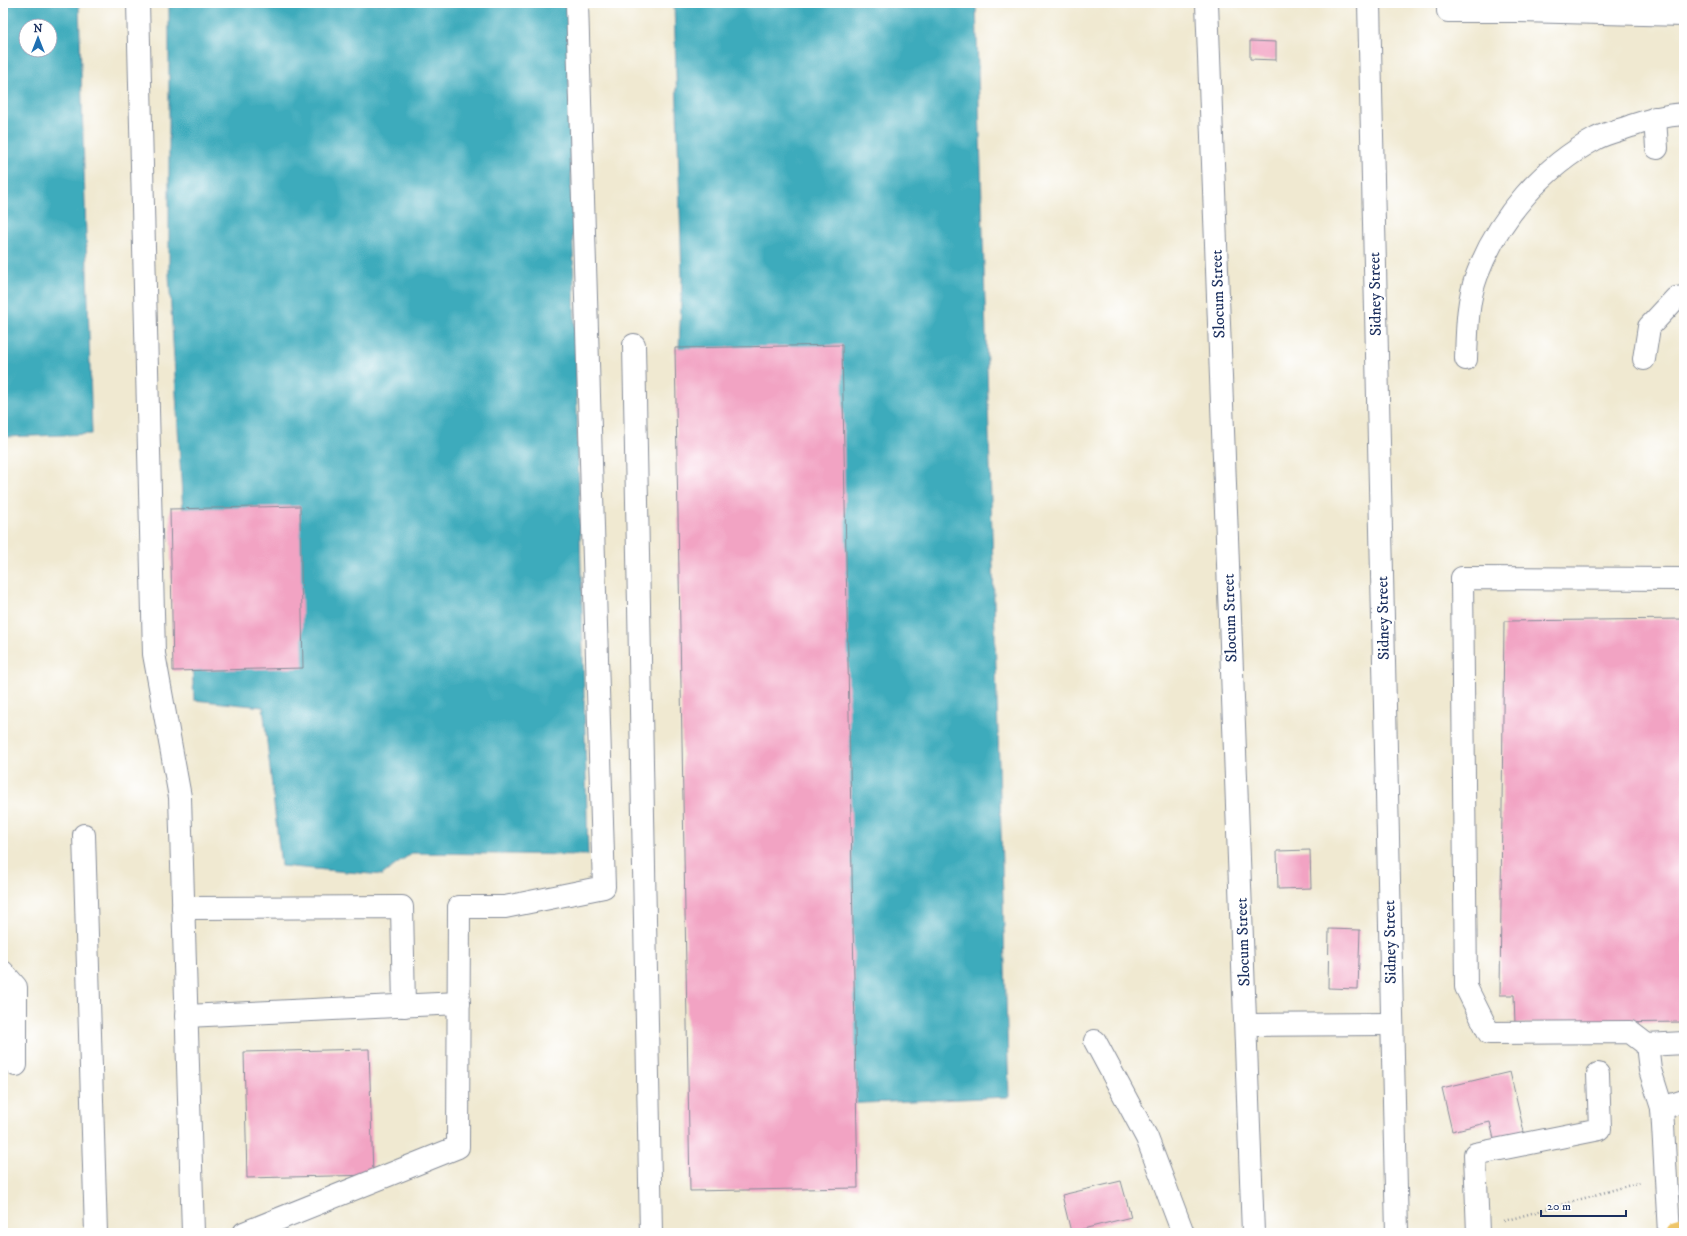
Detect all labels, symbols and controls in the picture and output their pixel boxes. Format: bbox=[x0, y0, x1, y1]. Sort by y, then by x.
north arrow bbox=[18, 18, 58, 58]
text: N bbox=[33, 22, 43, 36]
street label: Slocum Street bbox=[1206, 249, 1230, 339]
street label: Sidney Street bbox=[1364, 252, 1386, 336]
street label: Slocum Street bbox=[1218, 573, 1242, 663]
street label: Sidney Street bbox=[1372, 576, 1394, 660]
street label: Slocum Street bbox=[1231, 897, 1255, 987]
street label: Sidney Street bbox=[1379, 900, 1401, 984]
scale bar bbox=[1541, 1192, 1626, 1218]
text: 20 m bbox=[1547, 1199, 1571, 1214]

